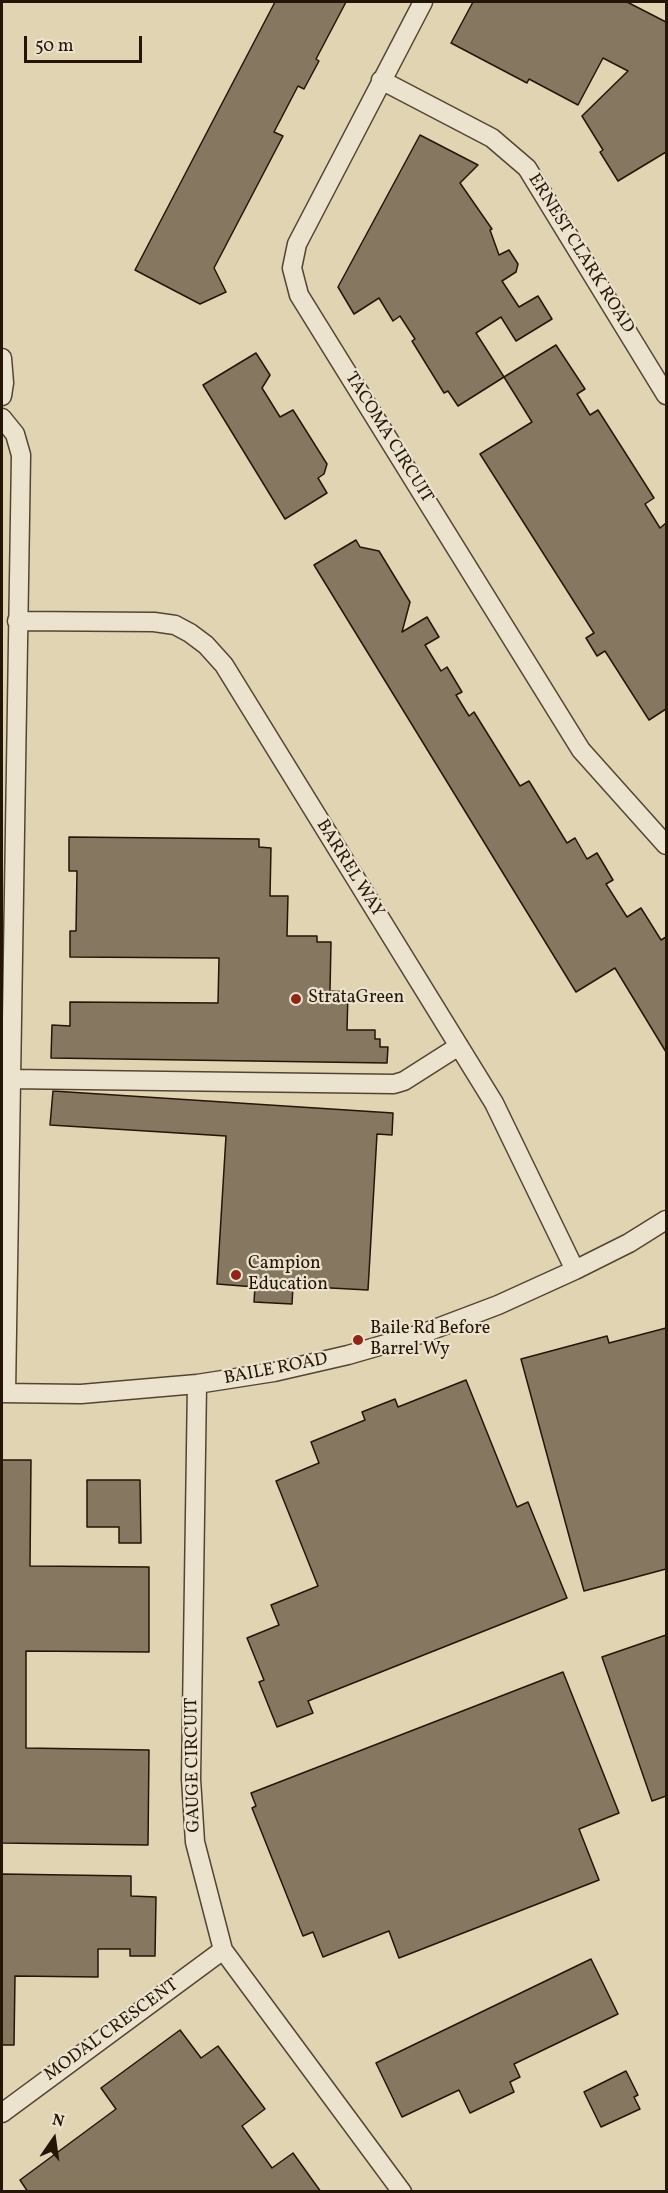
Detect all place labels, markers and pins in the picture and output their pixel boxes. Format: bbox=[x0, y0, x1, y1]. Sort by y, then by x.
place label: StrataGreen bbox=[308, 988, 404, 1010]
marker: StrataGreen bbox=[289, 992, 303, 1006]
place label: Campion Education bbox=[248, 1254, 328, 1296]
marker: Campion Education bbox=[229, 1268, 243, 1282]
place label: Baile Rd Before Barrel Wy bbox=[370, 1319, 490, 1362]
marker: Baile Rd Before Barrel Wy bbox=[351, 1333, 365, 1347]

